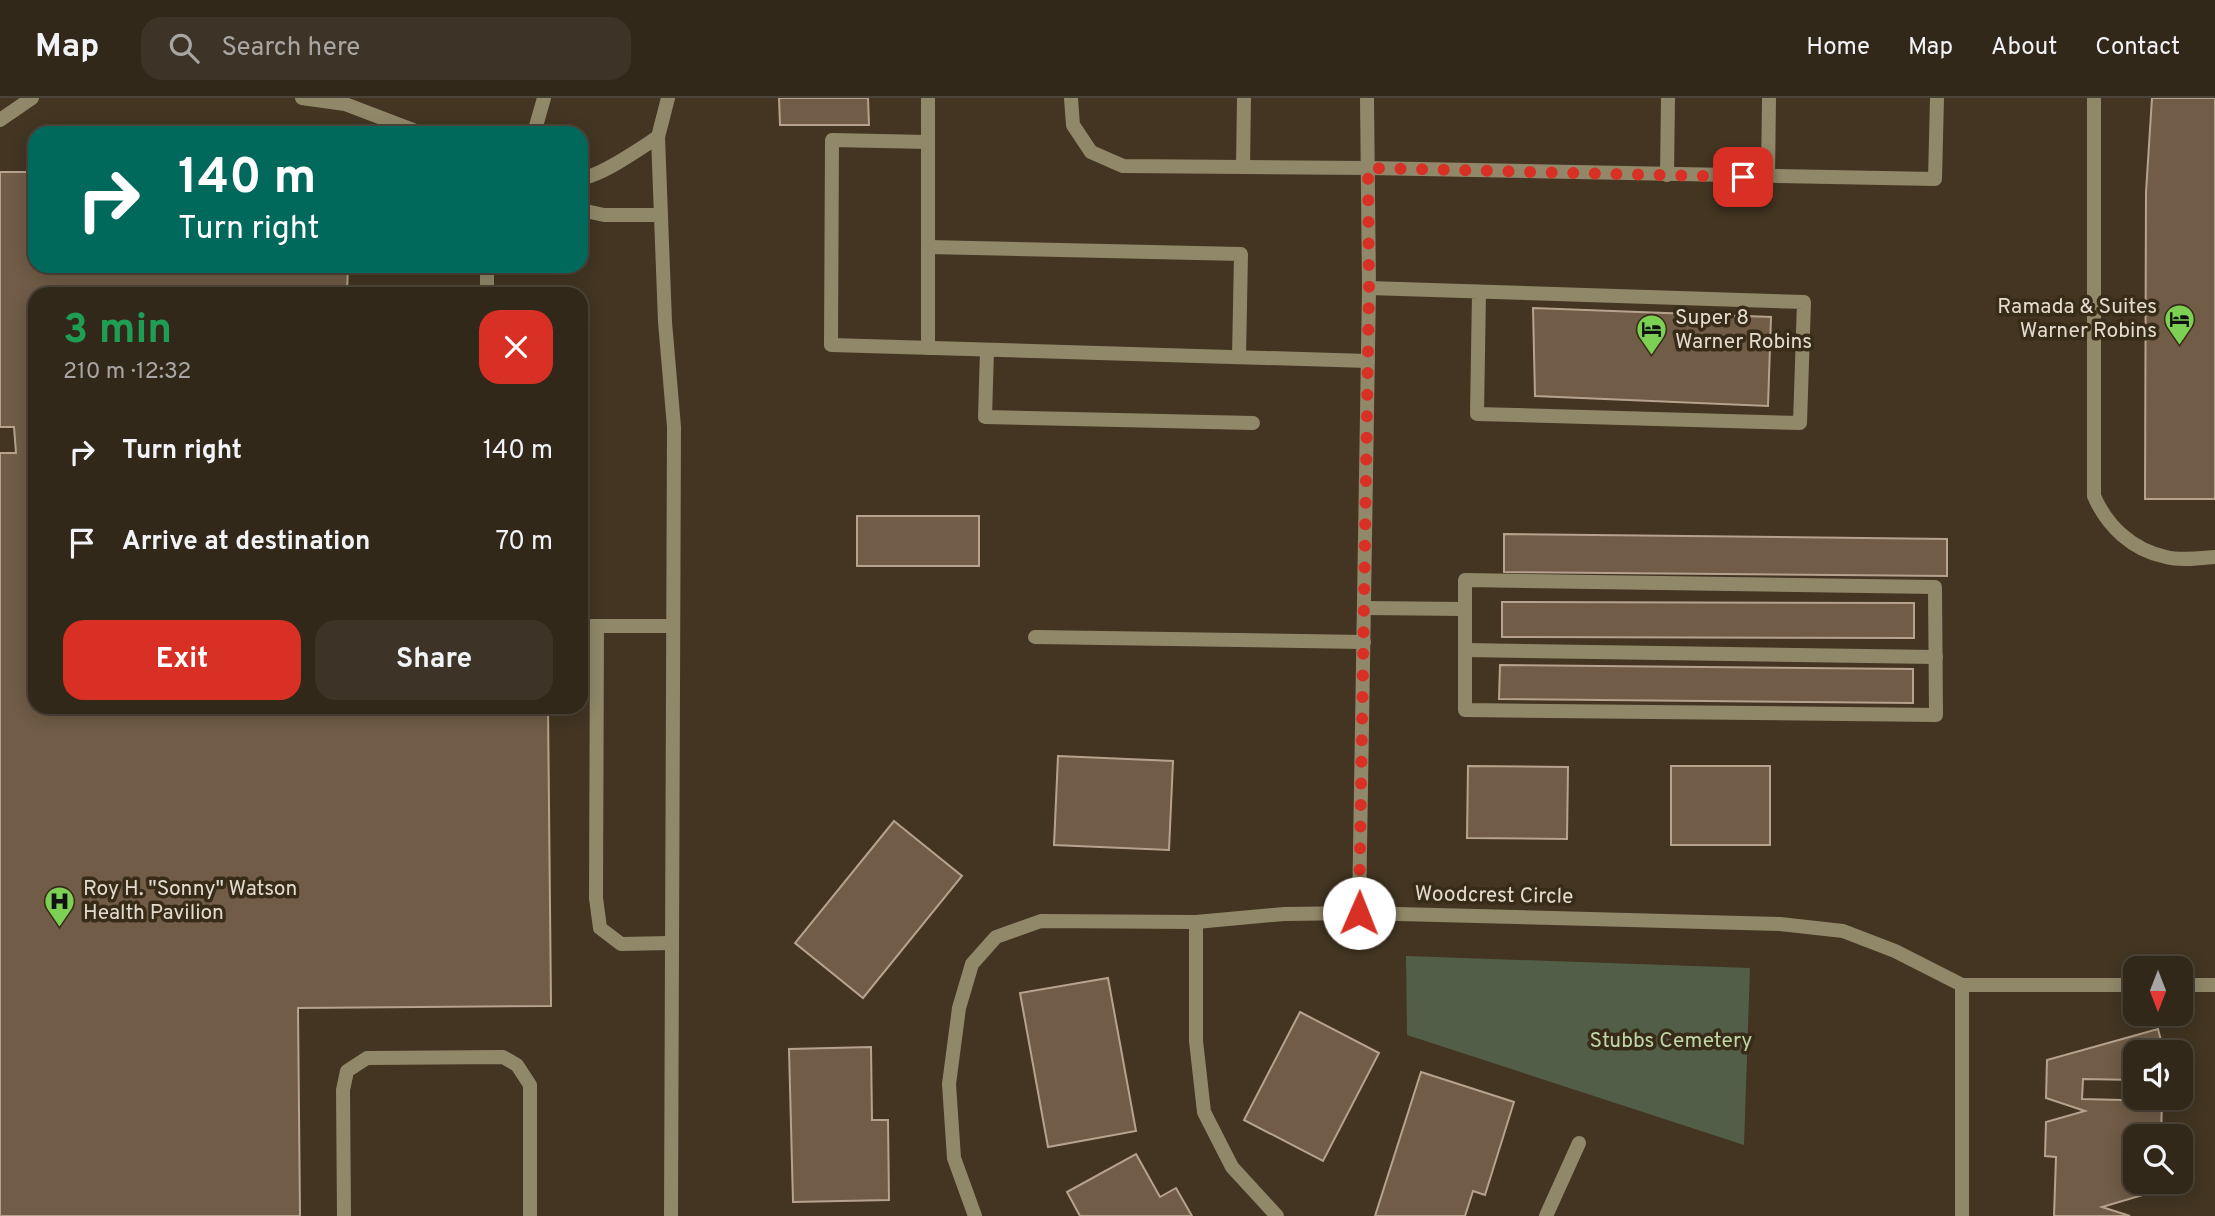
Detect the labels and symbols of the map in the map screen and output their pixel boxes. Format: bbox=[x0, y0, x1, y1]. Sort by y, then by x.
pin bbox=[1713, 147, 1773, 207]
place label: Ramada & Suites Warner Robins bbox=[1997, 294, 2157, 345]
hotel icon: Ramada & Suites Warner Robins bbox=[2163, 302, 2197, 346]
place label: Super 8 Warner Robins bbox=[1675, 305, 1812, 356]
hotel icon: Super 8 Warner Robins bbox=[1635, 313, 1669, 357]
place label: Roy H. "Sonny" Watson Health Pavilion bbox=[83, 876, 297, 927]
position arrow bbox=[1322, 876, 1396, 950]
street label: Woodcrest Circle bbox=[1414, 881, 1574, 911]
hospital icon: Roy H. "Sonny" Watson Health Pavilion bbox=[43, 884, 77, 928]
north arrow bbox=[2123, 956, 2193, 1026]
park label: Stubbs Cemetery bbox=[1590, 1028, 1752, 1055]

